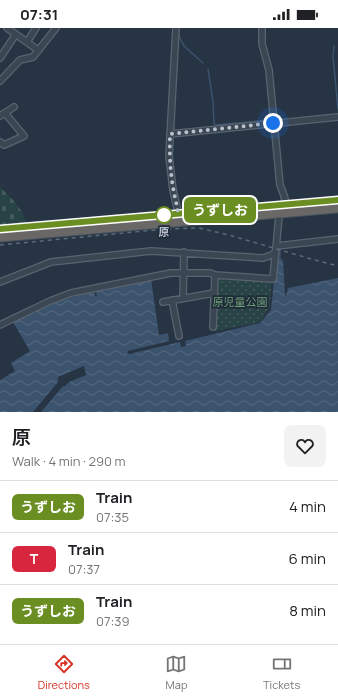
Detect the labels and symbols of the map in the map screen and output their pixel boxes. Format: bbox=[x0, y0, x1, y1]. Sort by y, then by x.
your location bbox=[263, 113, 283, 133]
line badge: うずしお bbox=[192, 197, 248, 223]
marker: 原 bbox=[155, 206, 173, 224]
place label: 原 bbox=[159, 224, 170, 239]
park label: 原児童公園 bbox=[213, 294, 268, 309]

